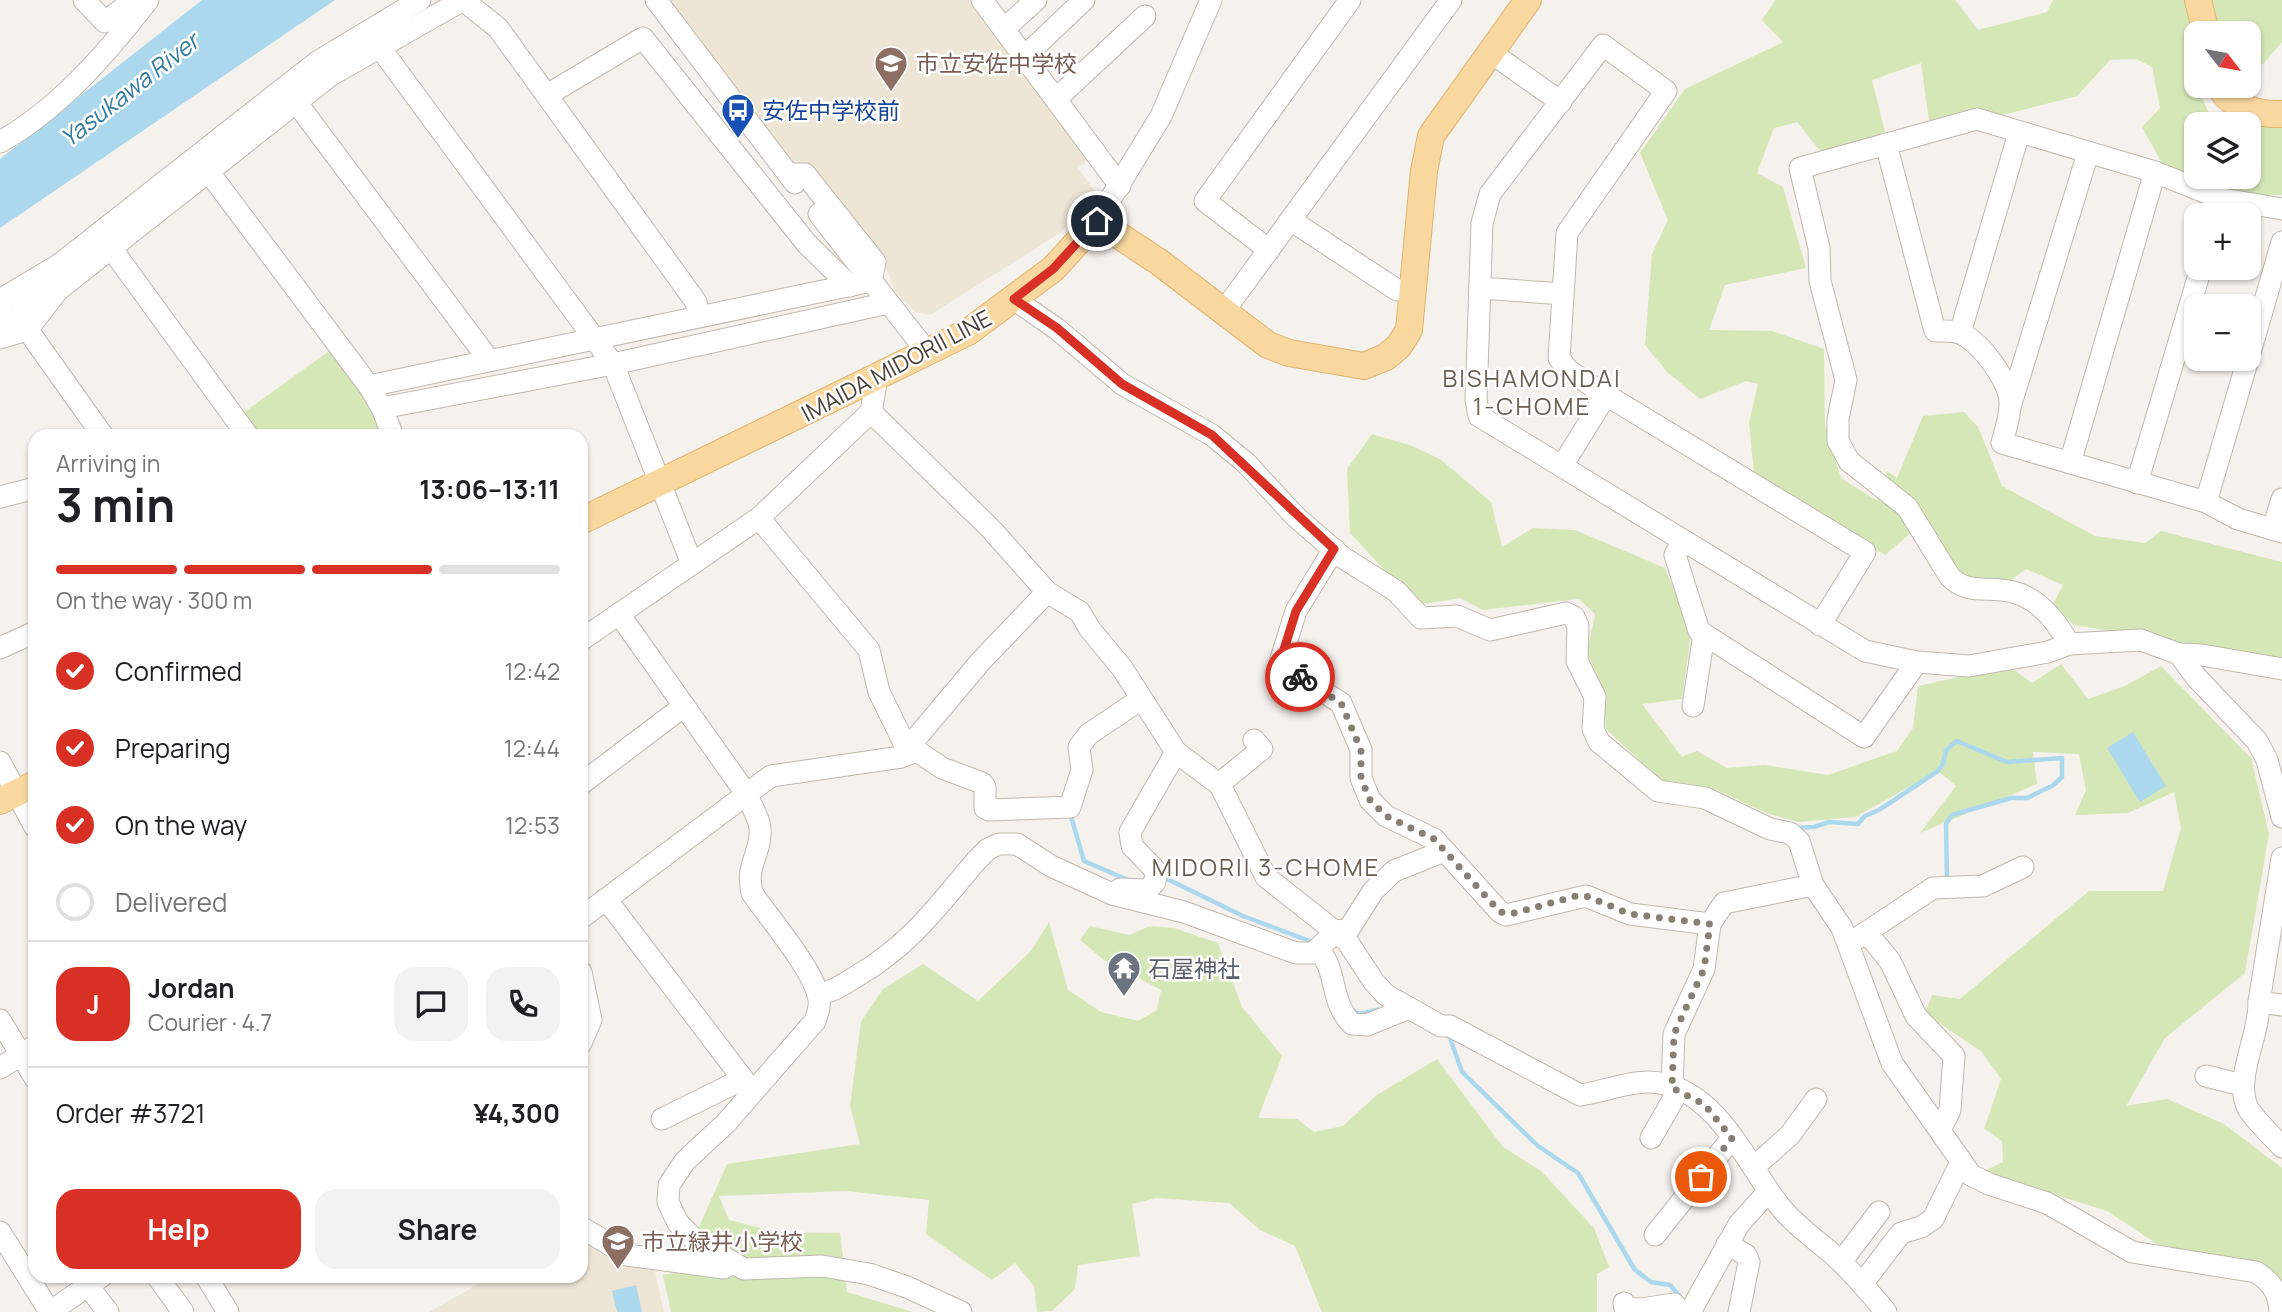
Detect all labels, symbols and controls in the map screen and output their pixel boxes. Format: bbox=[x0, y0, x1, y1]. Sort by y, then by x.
north arrow bbox=[2184, 21, 2261, 98]
map controls bbox=[2184, 21, 2261, 371]
water label: Yasukawa River bbox=[53, 22, 208, 154]
school or university icon: 市立安佐中学校 bbox=[872, 44, 910, 93]
place label: 市立安佐中学校 bbox=[916, 47, 1077, 79]
bus stop icon: 安佐中学校前 bbox=[719, 91, 757, 140]
place label: 安佐中学校前 bbox=[762, 94, 900, 126]
button: layers bbox=[2184, 112, 2261, 189]
pin bbox=[1067, 191, 1127, 251]
icon: home bbox=[1078, 202, 1116, 240]
button: + bbox=[2184, 203, 2261, 280]
button: − bbox=[2184, 294, 2261, 371]
street label: IMAIDA MIDORII LINE bbox=[795, 301, 997, 429]
district label: BISHAMONDAI 1-CHOME bbox=[1442, 361, 1622, 422]
text: Arriving in bbox=[56, 447, 161, 479]
text: 13:06–13:11 bbox=[419, 471, 560, 507]
text: 3 min bbox=[56, 473, 175, 536]
text: On the way · 300 m bbox=[56, 584, 252, 616]
courier bbox=[1265, 642, 1335, 712]
icon: check bbox=[56, 652, 94, 690]
text: Confirmed bbox=[115, 653, 242, 689]
text: 12:42 bbox=[504, 655, 560, 687]
icon: bike bbox=[1281, 658, 1319, 696]
icon: check bbox=[56, 729, 94, 767]
text: Preparing bbox=[115, 730, 231, 766]
text: 12:44 bbox=[504, 732, 560, 764]
icon: check bbox=[56, 806, 94, 844]
text: On the way bbox=[115, 807, 247, 843]
text: 12:53 bbox=[505, 809, 560, 841]
district label: MIDORII 3-CHOME bbox=[1152, 850, 1380, 883]
text: Delivered bbox=[115, 884, 227, 920]
temple icon: 石屋神社 bbox=[1105, 949, 1143, 998]
place label: 石屋神社 bbox=[1148, 952, 1240, 984]
button: chat bbox=[394, 967, 468, 1041]
button: phone bbox=[486, 967, 560, 1041]
text: Jordan bbox=[148, 970, 234, 1006]
text: J bbox=[86, 986, 100, 1022]
text: Courier · 4.7 bbox=[148, 1006, 272, 1038]
text: Order #3721 bbox=[56, 1095, 205, 1131]
text: ¥4,300 bbox=[473, 1095, 560, 1131]
pin bbox=[1671, 1147, 1731, 1207]
icon: bag bbox=[1682, 1158, 1720, 1196]
button: Help bbox=[56, 1189, 301, 1269]
button: Share bbox=[315, 1189, 560, 1269]
school or university icon: 市立緑井小学校 bbox=[599, 1222, 637, 1271]
place label: 市立緑井小学校 bbox=[642, 1225, 803, 1257]

